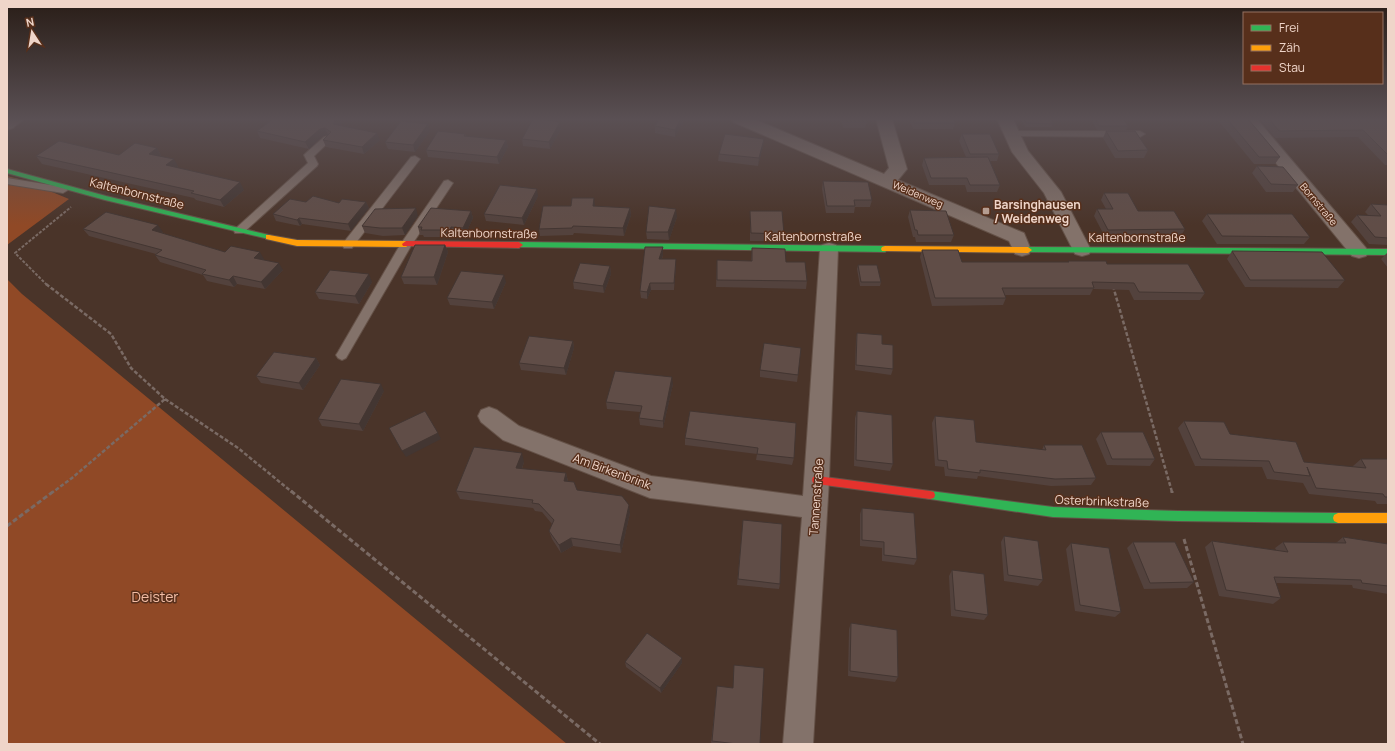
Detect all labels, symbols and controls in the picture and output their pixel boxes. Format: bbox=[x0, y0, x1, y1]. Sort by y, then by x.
north arrow bbox=[12, 12, 52, 52]
legend bbox=[1243, 12, 1383, 84]
text: N bbox=[24, 14, 35, 30]
text: Frei bbox=[1279, 19, 1299, 36]
text: Zäh bbox=[1279, 39, 1300, 56]
text: Stau bbox=[1279, 59, 1305, 76]
street label: Kaltenbornstraße bbox=[88, 173, 186, 213]
street label: Weidenweg bbox=[891, 177, 946, 211]
street label: Bornstraße bbox=[1297, 180, 1341, 228]
place label: Barsinghausen / Weidenweg bbox=[994, 196, 1081, 227]
marker: Barsinghausen / Weidenweg bbox=[981, 206, 991, 216]
street label: Kaltenbornstraße bbox=[440, 224, 538, 242]
street label: Kaltenbornstraße bbox=[765, 228, 861, 245]
street label: Kaltenbornstraße bbox=[1089, 229, 1185, 246]
street label: Am Birkenbrink bbox=[571, 449, 654, 493]
street label: Tannenstraße bbox=[805, 458, 827, 536]
street label: Osterbrinkstraße bbox=[1055, 491, 1149, 511]
park label: Deister bbox=[132, 587, 178, 606]

